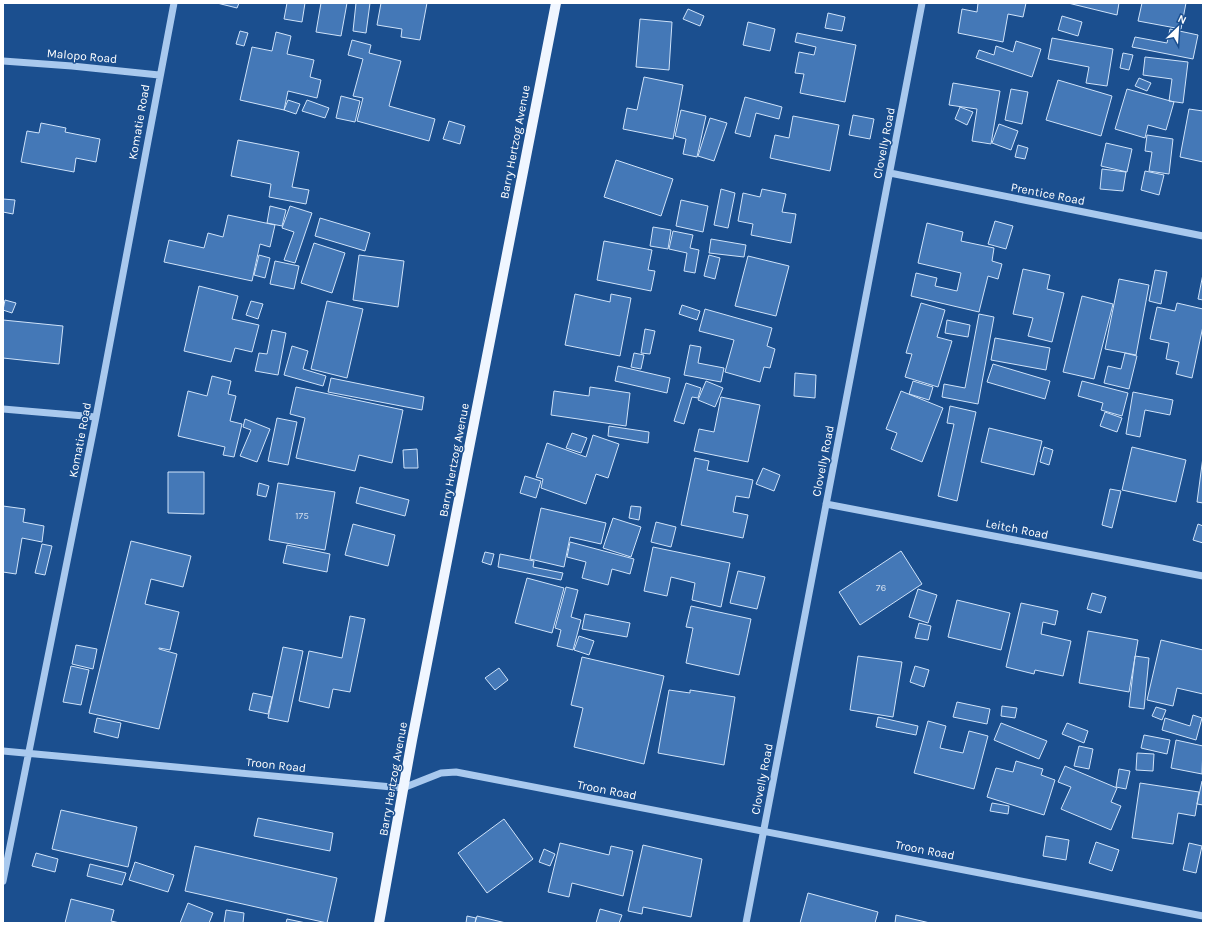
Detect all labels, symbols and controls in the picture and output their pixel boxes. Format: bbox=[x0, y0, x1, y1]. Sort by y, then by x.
north arrow bbox=[1158, 8, 1198, 48]
text: N bbox=[1176, 12, 1188, 27]
street label: Malopo Road bbox=[46, 46, 118, 66]
street label: Komatie Road bbox=[125, 83, 153, 161]
street label: Barry Hertzog Avenue bbox=[497, 84, 533, 200]
street label: Clovelly Road bbox=[870, 106, 898, 180]
street label: Prentice Road bbox=[1010, 180, 1086, 208]
street label: Komatie Road bbox=[66, 401, 94, 479]
street label: Barry Hertzog Avenue bbox=[436, 402, 472, 518]
street label: Clovelly Road bbox=[809, 424, 837, 498]
house number: 175 bbox=[295, 510, 309, 522]
street label: Leitch Road bbox=[984, 516, 1050, 542]
house number: 76 bbox=[876, 582, 886, 594]
street label: Barry Hertzog Avenue bbox=[376, 721, 410, 837]
street label: Clovelly Road bbox=[748, 742, 776, 816]
street label: Troon Road bbox=[245, 755, 307, 775]
street label: Troon Road bbox=[576, 777, 638, 803]
street label: Troon Road bbox=[894, 837, 956, 863]

